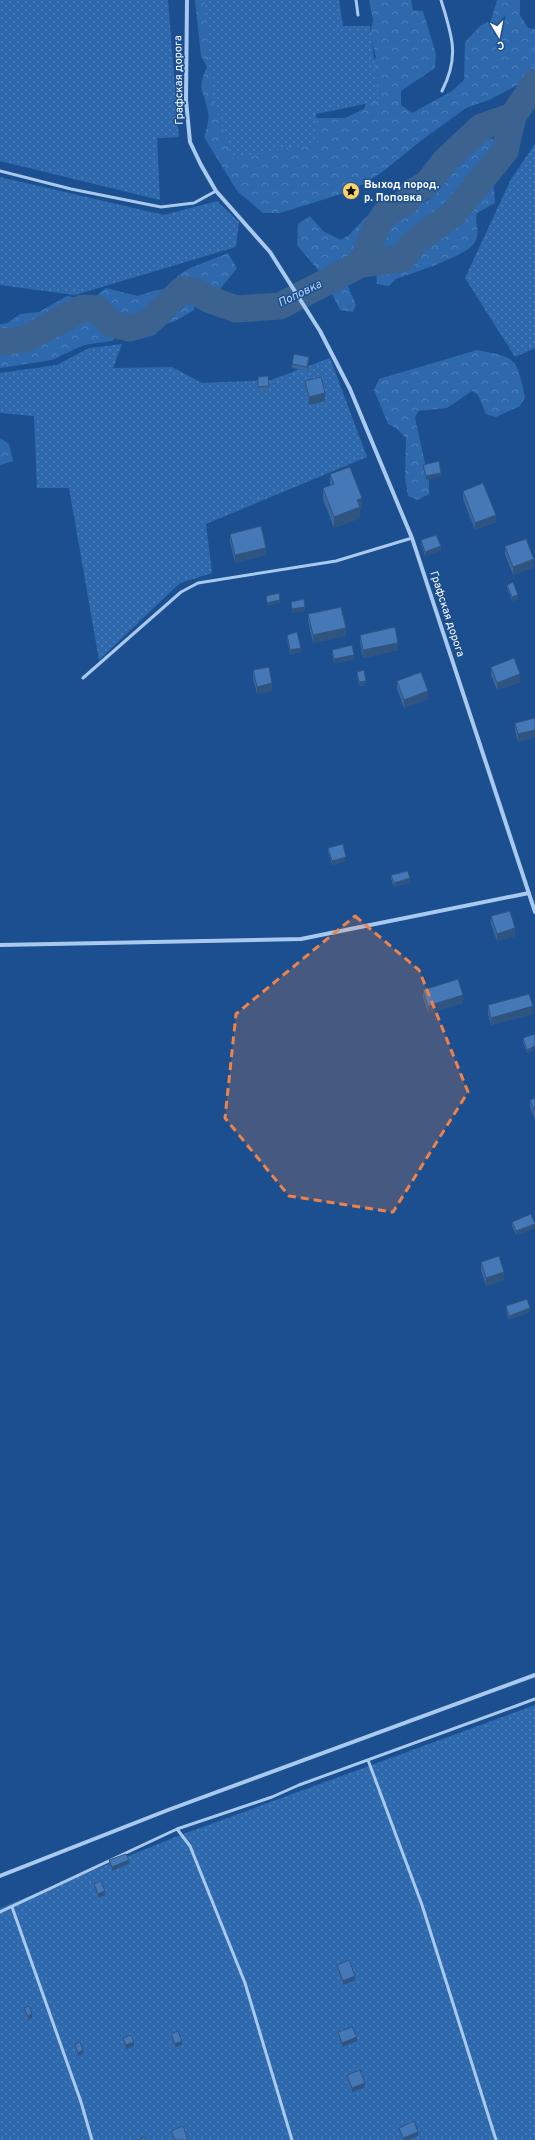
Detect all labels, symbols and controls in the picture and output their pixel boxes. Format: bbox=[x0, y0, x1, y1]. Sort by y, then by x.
north arrow bbox=[479, 16, 519, 56]
street label: Графская дорога bbox=[171, 35, 187, 125]
text: С bbox=[496, 37, 505, 52]
place label: Выход пород. р. Поповка bbox=[364, 178, 440, 205]
place icon: Выход пород. р. Поповка bbox=[341, 181, 361, 201]
water label: Поповка bbox=[275, 276, 325, 311]
street label: Графская дорога bbox=[427, 569, 468, 659]

